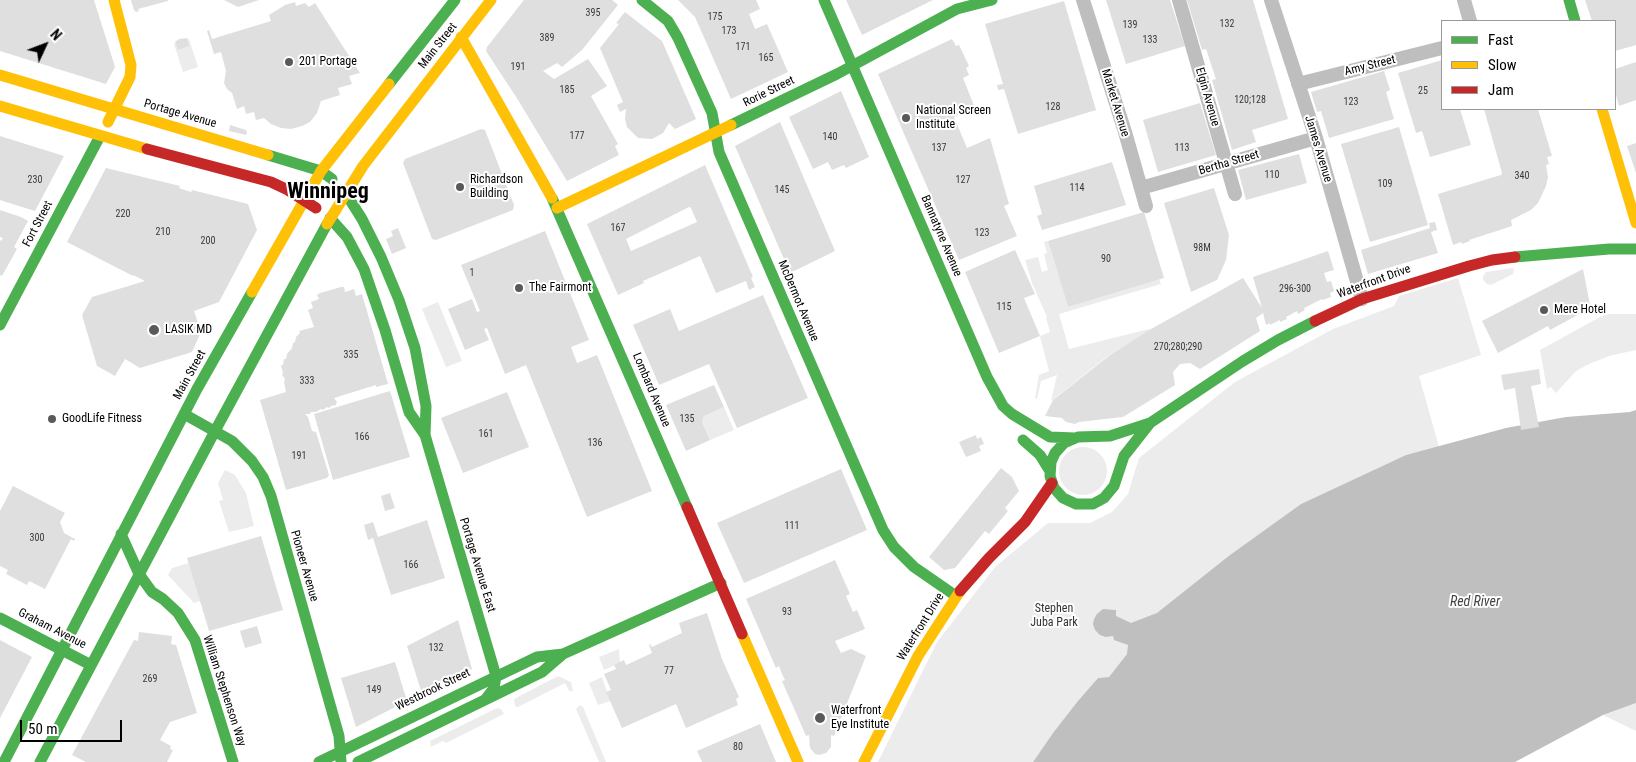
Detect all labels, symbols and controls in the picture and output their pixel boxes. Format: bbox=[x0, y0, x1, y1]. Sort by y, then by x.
house number: 395 bbox=[586, 7, 600, 19]
house number: 175 bbox=[708, 11, 722, 23]
house number: 132 bbox=[1220, 18, 1234, 30]
house number: 139 bbox=[1123, 19, 1137, 31]
north arrow bbox=[20, 20, 70, 70]
street label: Main Street bbox=[416, 20, 460, 72]
legend bbox=[1441, 20, 1616, 110]
house number: 173 bbox=[722, 25, 736, 37]
text: N bbox=[47, 26, 65, 43]
text: Fast bbox=[1488, 31, 1513, 49]
house number: 389 bbox=[540, 32, 554, 44]
house number: 133 bbox=[1143, 34, 1157, 46]
house number: 171 bbox=[736, 41, 750, 53]
house number: 165 bbox=[759, 52, 773, 64]
street label: Amy Street bbox=[1343, 53, 1397, 79]
place label: 201 Portage bbox=[299, 55, 357, 69]
marker: 201 Portage bbox=[283, 56, 295, 68]
text: Slow bbox=[1488, 56, 1517, 74]
house number: 191 bbox=[511, 61, 525, 73]
street label: Elgin Avenue bbox=[1192, 66, 1222, 128]
street label: Market Avenue bbox=[1098, 67, 1132, 139]
street label: Rorie Street bbox=[741, 73, 797, 111]
text: Jam bbox=[1488, 81, 1514, 99]
house number: 185 bbox=[560, 84, 574, 96]
house number: 25 bbox=[1418, 85, 1428, 97]
house number: 120;128 bbox=[1234, 94, 1266, 106]
house number: 123 bbox=[1344, 96, 1358, 108]
street label: Portage Avenue bbox=[142, 97, 218, 131]
house number: 128 bbox=[1046, 101, 1060, 113]
place label: National Screen Institute bbox=[916, 104, 991, 132]
marker: National Screen Institute bbox=[900, 112, 912, 124]
street label: James Avenue bbox=[1301, 114, 1335, 184]
house number: 177 bbox=[570, 130, 584, 142]
house number: 140 bbox=[823, 131, 837, 143]
house number: 137 bbox=[932, 142, 946, 154]
house number: 113 bbox=[1175, 142, 1189, 154]
street label: Bertha Street bbox=[1197, 148, 1261, 178]
house number: 110 bbox=[1265, 169, 1279, 181]
house number: 340 bbox=[1515, 170, 1529, 182]
place label: Richardson Building bbox=[470, 173, 523, 201]
house number: 230 bbox=[28, 174, 42, 186]
house number: 127 bbox=[956, 174, 970, 186]
house number: 109 bbox=[1378, 178, 1392, 190]
district label: Winnipeg bbox=[287, 179, 369, 205]
marker: Richardson Building bbox=[454, 181, 466, 193]
house number: 114 bbox=[1070, 182, 1084, 194]
house number: 145 bbox=[775, 184, 789, 196]
street label: Bannatyne Avenue bbox=[917, 193, 965, 279]
street label: Fort Street bbox=[20, 199, 56, 249]
house number: 220 bbox=[116, 208, 130, 220]
house number: 167 bbox=[611, 222, 625, 234]
house number: 210 bbox=[156, 226, 170, 238]
house number: 123 bbox=[975, 227, 989, 239]
house number: 200 bbox=[201, 235, 215, 247]
house number: 98M bbox=[1193, 242, 1211, 254]
house number: 90 bbox=[1101, 253, 1111, 265]
street label: McDermot Avenue bbox=[774, 258, 822, 344]
street label: Waterfront Drive bbox=[1335, 262, 1413, 302]
house number: 1 bbox=[470, 267, 474, 279]
place label: The Fairmont bbox=[529, 281, 592, 295]
marker: The Fairmont bbox=[513, 282, 525, 294]
house number: 296-300 bbox=[1279, 283, 1311, 295]
house number: 115 bbox=[997, 301, 1011, 313]
place label: Mere Hotel bbox=[1554, 303, 1606, 317]
marker: Mere Hotel bbox=[1538, 304, 1550, 316]
marker: LASIK MD bbox=[147, 323, 161, 337]
place label: LASIK MD bbox=[165, 323, 212, 337]
house number: 270;280;290 bbox=[1154, 341, 1202, 353]
street label: Main Street bbox=[171, 348, 209, 402]
house number: 335 bbox=[344, 349, 358, 361]
street label: Lombard Avenue bbox=[629, 351, 673, 429]
house number: 333 bbox=[300, 375, 314, 387]
place label: GoodLife Fitness bbox=[62, 412, 142, 426]
marker: GoodLife Fitness bbox=[46, 413, 58, 425]
house number: 135 bbox=[680, 413, 694, 425]
house number: 161 bbox=[479, 428, 493, 440]
house number: 166 bbox=[355, 431, 369, 443]
house number: 136 bbox=[588, 437, 602, 449]
house number: 191 bbox=[292, 450, 306, 462]
street label: Portage Avenue East bbox=[456, 516, 498, 614]
house number: 111 bbox=[785, 520, 799, 532]
street label: Pioneer Avenue bbox=[287, 529, 321, 603]
house number: 300 bbox=[30, 532, 44, 544]
house number: 166 bbox=[404, 559, 418, 571]
street label: Waterfront Drive bbox=[894, 591, 948, 663]
water label: Red River bbox=[1450, 594, 1500, 610]
park label: Stephen Juba Park bbox=[1030, 602, 1078, 630]
street label: Graham Avenue bbox=[16, 606, 88, 652]
house number: 93 bbox=[782, 606, 792, 618]
street label: William Stephenson Way bbox=[199, 634, 249, 748]
house number: 132 bbox=[429, 642, 443, 654]
house number: 77 bbox=[664, 665, 674, 677]
street label: Westbrook Street bbox=[393, 666, 473, 714]
house number: 269 bbox=[143, 673, 157, 685]
house number: 149 bbox=[367, 684, 381, 696]
place label: Waterfront Eye Institute bbox=[831, 704, 889, 732]
scale bar bbox=[22, 710, 125, 742]
marker: Waterfront Eye Institute bbox=[813, 711, 827, 725]
text: 50 m bbox=[28, 720, 58, 738]
house number: 80 bbox=[733, 741, 743, 753]

